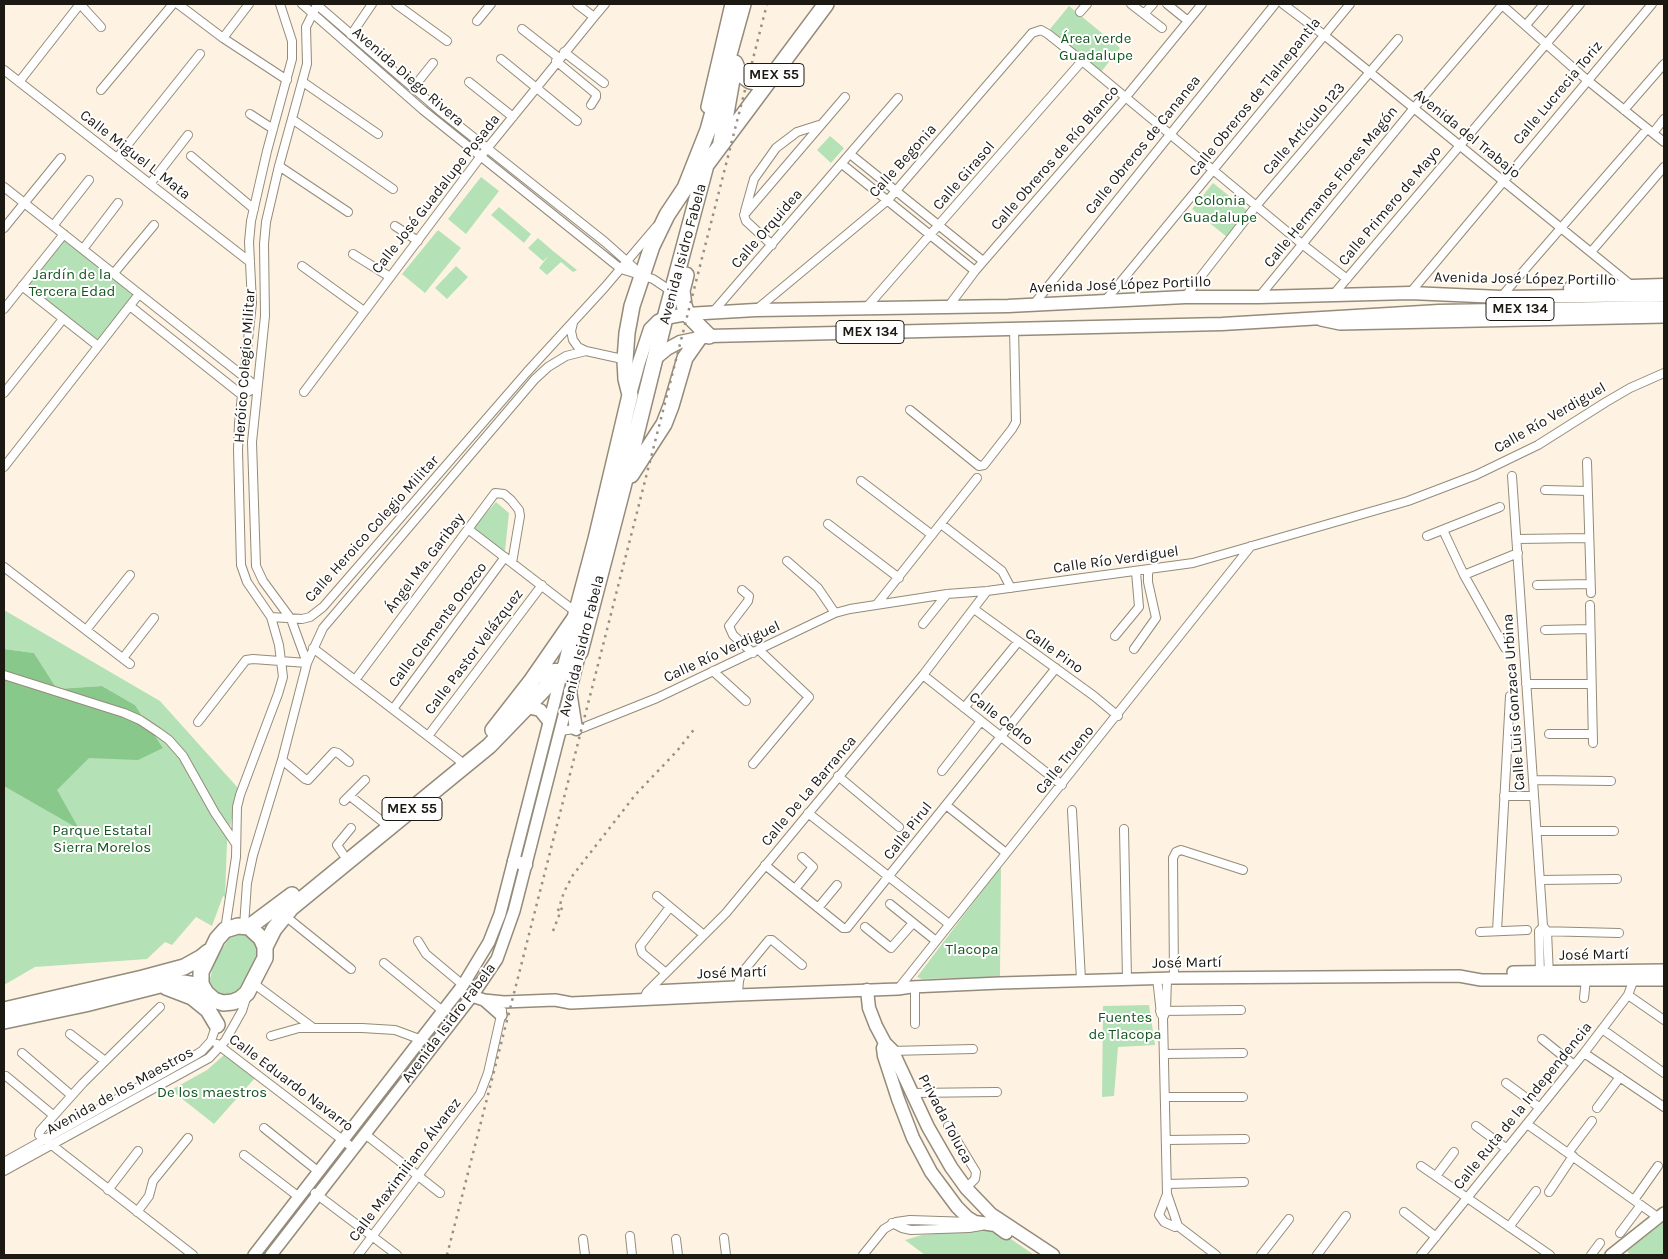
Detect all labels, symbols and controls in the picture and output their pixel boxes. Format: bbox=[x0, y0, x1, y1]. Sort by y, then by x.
street label: Calle Obreros de Tlalnepantla bbox=[1185, 14, 1325, 180]
street label: Avenida Diego Rivera bbox=[348, 23, 468, 131]
park label: Área verde Guadalupe bbox=[1059, 30, 1133, 65]
street label: Calle Lucrecia Toriz bbox=[1509, 38, 1607, 148]
road number: MEX 55 bbox=[744, 64, 804, 86]
street label: Calle Obreros de Cananea bbox=[1081, 72, 1205, 218]
street label: Calle Artículo 123 bbox=[1259, 79, 1349, 179]
street label: Calle Obreros de Río Blanco bbox=[987, 82, 1123, 234]
street label: Avenida del Trabajo bbox=[1410, 85, 1524, 183]
street label: Calle Hermanos Flores Magón bbox=[1260, 103, 1402, 271]
street label: Calle Miguel L. Mata bbox=[76, 106, 194, 204]
street label: Calle José Guadalupe Posada bbox=[368, 111, 504, 277]
street label: Calle Begonia bbox=[865, 121, 941, 201]
street label: Calle Girasol bbox=[929, 138, 999, 214]
street label: Calle Primero de Mayo bbox=[1335, 143, 1445, 269]
street label: Avenida Isidro Fabela bbox=[656, 182, 710, 326]
street label: Calle Orquidea bbox=[728, 186, 806, 272]
park label: Colonia Guadalupe bbox=[1183, 192, 1257, 227]
park label: Jardín de la Tercera Edad bbox=[29, 266, 115, 301]
street label: Avenida José López Portillo bbox=[1434, 268, 1616, 290]
street label: Avenida José López Portillo bbox=[1029, 273, 1211, 297]
street label: Heróico Colegio Militar bbox=[231, 288, 259, 444]
road number: MEX 134 bbox=[1486, 298, 1554, 320]
road number: MEX 134 bbox=[836, 321, 904, 344]
street label: Calle Río Verdiguel bbox=[1491, 379, 1609, 457]
street label: Calle Heroico Colegio Militar bbox=[301, 452, 443, 606]
street label: Ángel Ma. Garibay bbox=[381, 509, 469, 617]
street label: Calle Río Verdiguel bbox=[1052, 542, 1180, 578]
street label: Calle Clemente Orozco bbox=[385, 559, 491, 691]
street label: Avenida Isidro Fabela bbox=[556, 573, 608, 719]
street label: Calle Pastor Velázquez bbox=[421, 586, 527, 718]
street label: Calle Luis Gonzaca Urbina bbox=[1499, 613, 1529, 791]
street label: Calle Río Verdiguel bbox=[661, 617, 783, 687]
street label: Calle Pino bbox=[1021, 624, 1087, 678]
street label: Calle Cedro bbox=[965, 688, 1037, 750]
street label: Calle Trueno bbox=[1032, 722, 1098, 798]
street label: Calle De La Barranca bbox=[757, 732, 861, 850]
road number: MEX 55 bbox=[382, 798, 442, 821]
street label: Calle Pirul bbox=[880, 798, 936, 864]
park label: Parque Estatal Sierra Morelos bbox=[52, 822, 152, 857]
park label: Tlacopa bbox=[946, 941, 998, 959]
street label: José Martí bbox=[1559, 945, 1629, 965]
street label: José Martí bbox=[1152, 953, 1222, 973]
street label: Avenida Isidro Fabela bbox=[398, 960, 500, 1086]
street label: José Martí bbox=[697, 963, 767, 983]
park label: Fuentes de Tlacopa bbox=[1088, 1009, 1162, 1044]
street label: Calle Ruta de la Independencia bbox=[1450, 1019, 1596, 1193]
street label: Calle Eduardo Navarro bbox=[225, 1030, 357, 1136]
street label: Avenida de los Maestros bbox=[43, 1043, 197, 1139]
street label: Privada Toluca bbox=[914, 1071, 976, 1167]
park label: De los maestros bbox=[157, 1084, 267, 1102]
street label: Calle Maximiliano Álvarez bbox=[345, 1095, 465, 1245]

